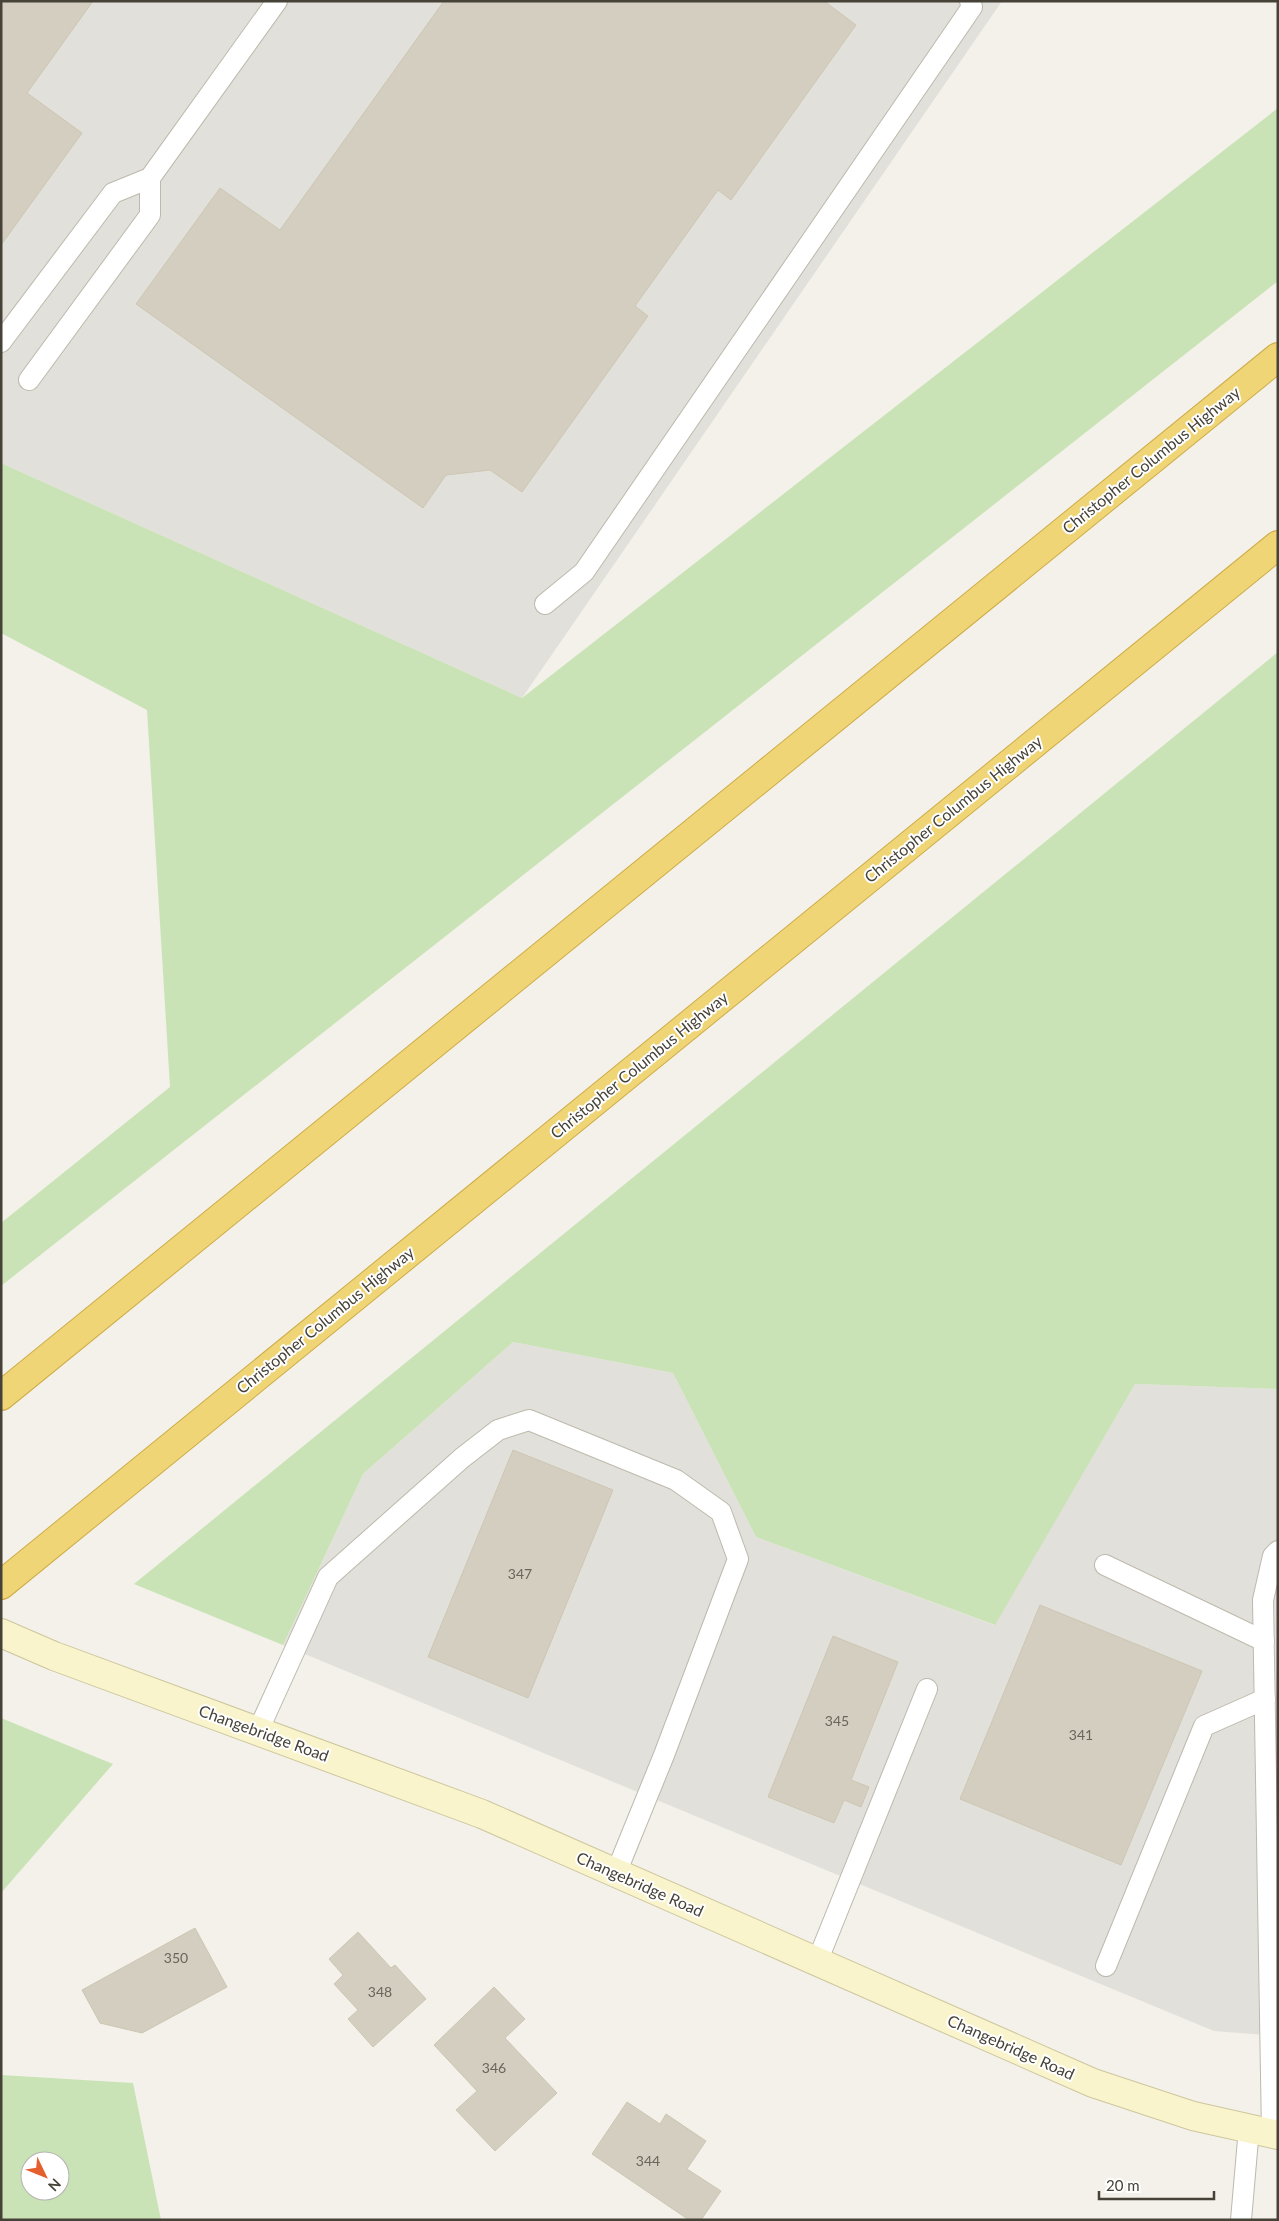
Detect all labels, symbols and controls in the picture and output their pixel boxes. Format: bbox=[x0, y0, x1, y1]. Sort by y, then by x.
street label: Christopher Columbus Highway bbox=[1058, 382, 1244, 537]
street label: Christopher Columbus Highway bbox=[860, 731, 1046, 886]
street label: Christopher Columbus Highway bbox=[546, 987, 732, 1142]
street label: Christopher Columbus Highway bbox=[232, 1242, 418, 1397]
house number: 347 bbox=[508, 1565, 532, 1582]
street label: Changebridge Road bbox=[197, 1700, 332, 1765]
house number: 345 bbox=[825, 1712, 849, 1729]
house number: 341 bbox=[1069, 1726, 1093, 1743]
street label: Changebridge Road bbox=[574, 1847, 707, 1920]
house number: 350 bbox=[164, 1949, 188, 1966]
house number: 348 bbox=[368, 1983, 392, 2000]
street label: Changebridge Road bbox=[945, 2010, 1078, 2083]
house number: 346 bbox=[482, 2059, 506, 2076]
north arrow bbox=[20, 2151, 70, 2201]
house number: 344 bbox=[636, 2152, 660, 2169]
scale bar bbox=[1099, 2168, 1214, 2200]
text: N bbox=[45, 2175, 65, 2195]
text: 20 m bbox=[1106, 2176, 1140, 2194]

